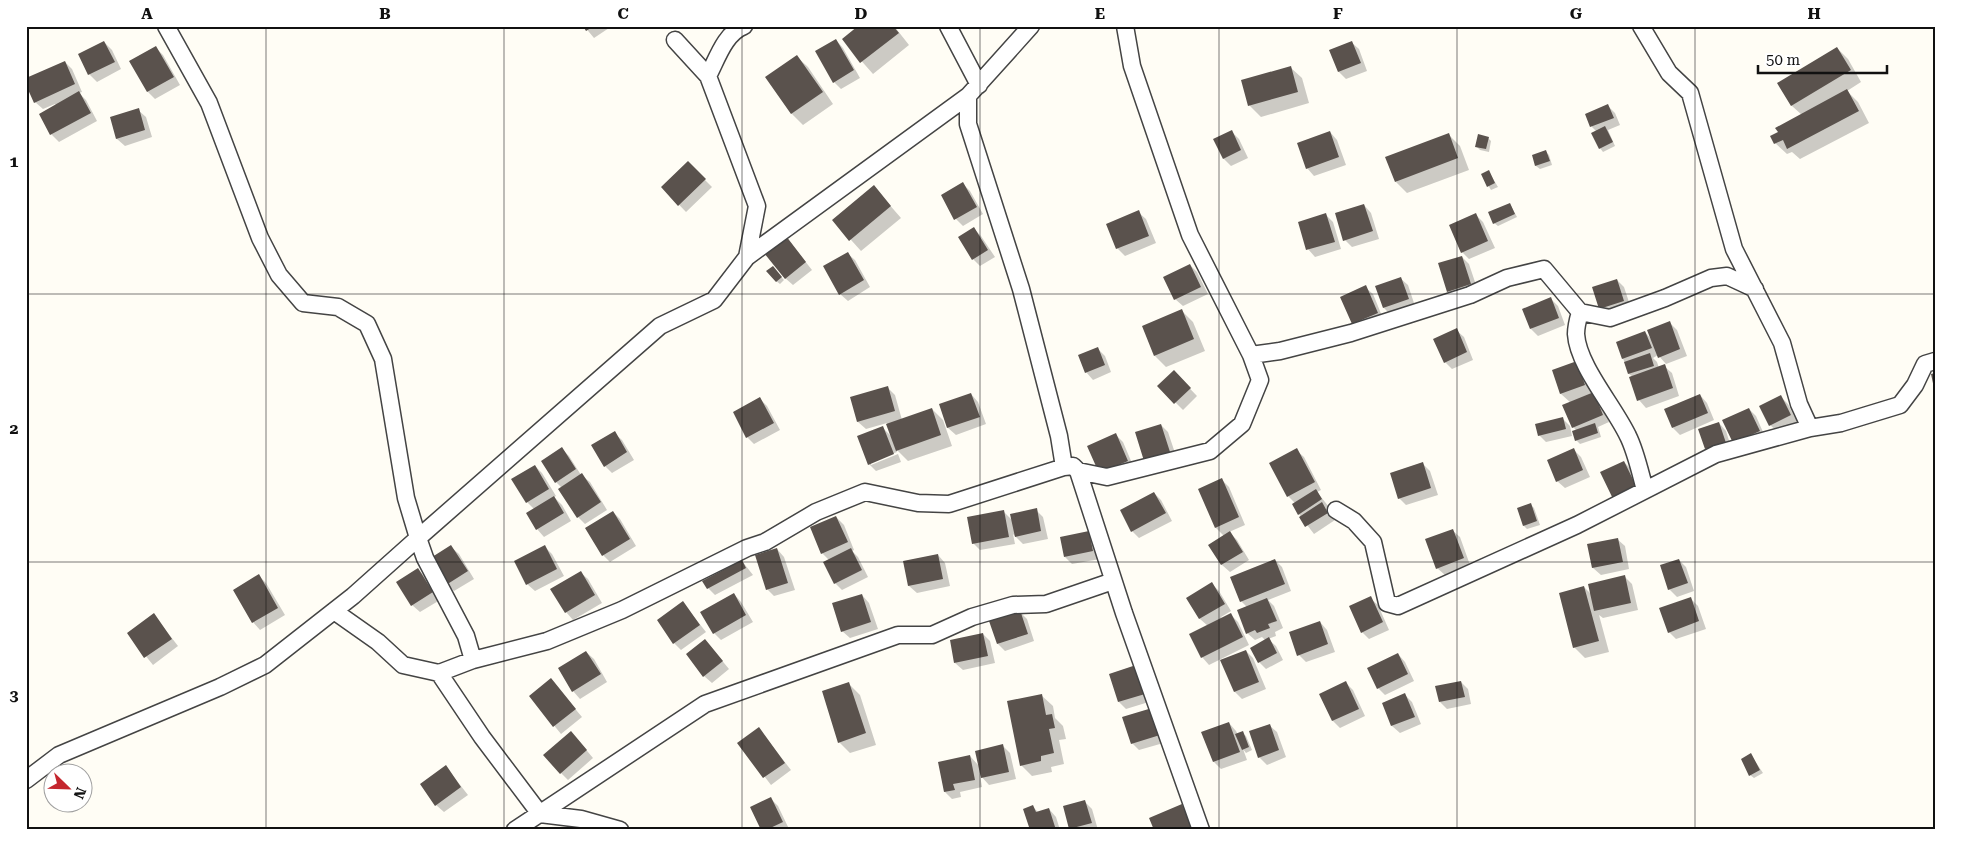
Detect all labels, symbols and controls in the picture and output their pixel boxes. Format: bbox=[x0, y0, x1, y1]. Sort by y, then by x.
text: A bbox=[141, 4, 153, 23]
text: B bbox=[379, 4, 391, 23]
text: C bbox=[617, 4, 629, 23]
text: D bbox=[855, 4, 868, 23]
text: E bbox=[1095, 4, 1105, 23]
text: F bbox=[1333, 4, 1343, 23]
text: G bbox=[1570, 4, 1583, 23]
text: H bbox=[1807, 4, 1821, 23]
scale bar bbox=[1758, 42, 1887, 74]
text: 50 m bbox=[1766, 51, 1801, 69]
text: 1 bbox=[10, 152, 19, 171]
text: 2 bbox=[10, 419, 19, 438]
text: 3 bbox=[10, 686, 19, 705]
north arrow bbox=[42, 764, 92, 814]
text: N bbox=[70, 785, 89, 801]

